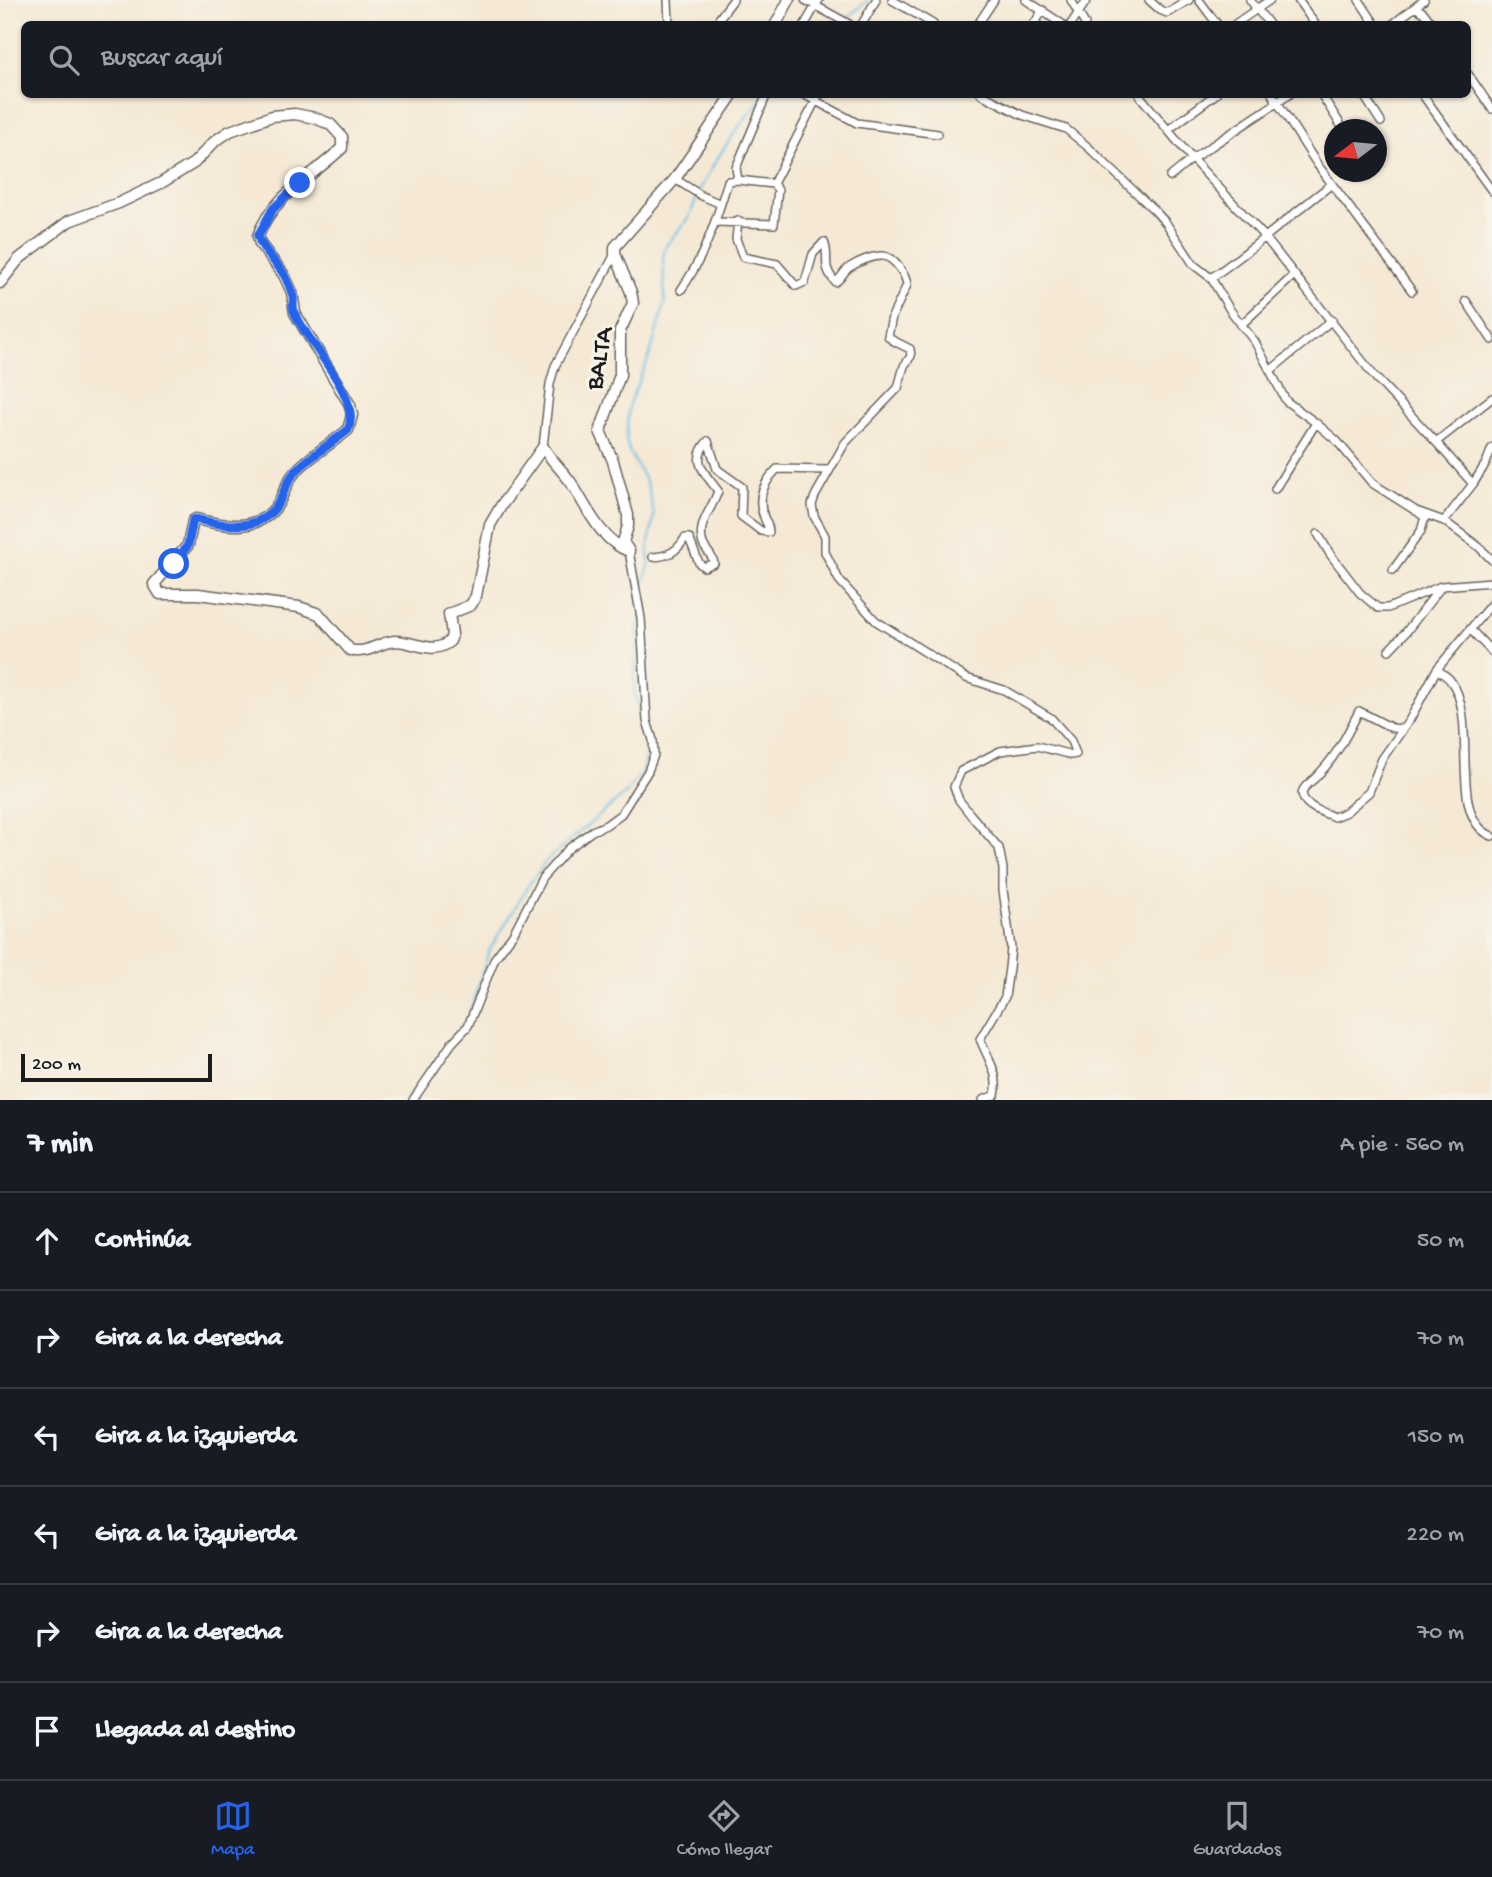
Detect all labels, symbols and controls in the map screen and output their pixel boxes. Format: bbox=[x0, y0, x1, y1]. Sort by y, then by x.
search box bbox=[21, 21, 1471, 98]
icon: search bbox=[45, 41, 83, 79]
text: Buscar aquí bbox=[101, 44, 223, 75]
north arrow bbox=[1324, 119, 1387, 182]
route end bbox=[284, 167, 315, 198]
street label: BALTA bbox=[580, 323, 622, 394]
route start bbox=[158, 548, 189, 579]
scale bar bbox=[21, 1051, 212, 1083]
text: 200 m bbox=[32, 1054, 81, 1077]
text: 7 min bbox=[28, 1128, 93, 1163]
text: A pie · 560 m bbox=[1340, 1132, 1464, 1159]
icon: ahead bbox=[28, 1222, 66, 1260]
text: Continúa bbox=[95, 1226, 190, 1257]
text: 50 m bbox=[1417, 1228, 1464, 1255]
icon: right bbox=[28, 1320, 66, 1358]
text: Gira a la derecha bbox=[95, 1324, 282, 1355]
text: 70 m bbox=[1417, 1326, 1464, 1353]
icon: left bbox=[28, 1418, 66, 1456]
text: Gira a la izquierda bbox=[95, 1422, 297, 1453]
text: 150 m bbox=[1408, 1424, 1464, 1451]
icon: left bbox=[28, 1516, 66, 1554]
text: Gira a la izquierda bbox=[95, 1520, 297, 1551]
text: 220 m bbox=[1407, 1522, 1464, 1549]
icon: right bbox=[28, 1614, 66, 1652]
text: Gira a la derecha bbox=[95, 1618, 282, 1649]
text: 70 m bbox=[1417, 1620, 1464, 1647]
icon: arrive bbox=[28, 1712, 66, 1750]
text: Llegada al destino bbox=[95, 1716, 295, 1747]
tab: Mapa bbox=[211, 1797, 255, 1862]
tab: Cómo llegar bbox=[677, 1797, 771, 1862]
tab: Guardados bbox=[1193, 1797, 1281, 1862]

